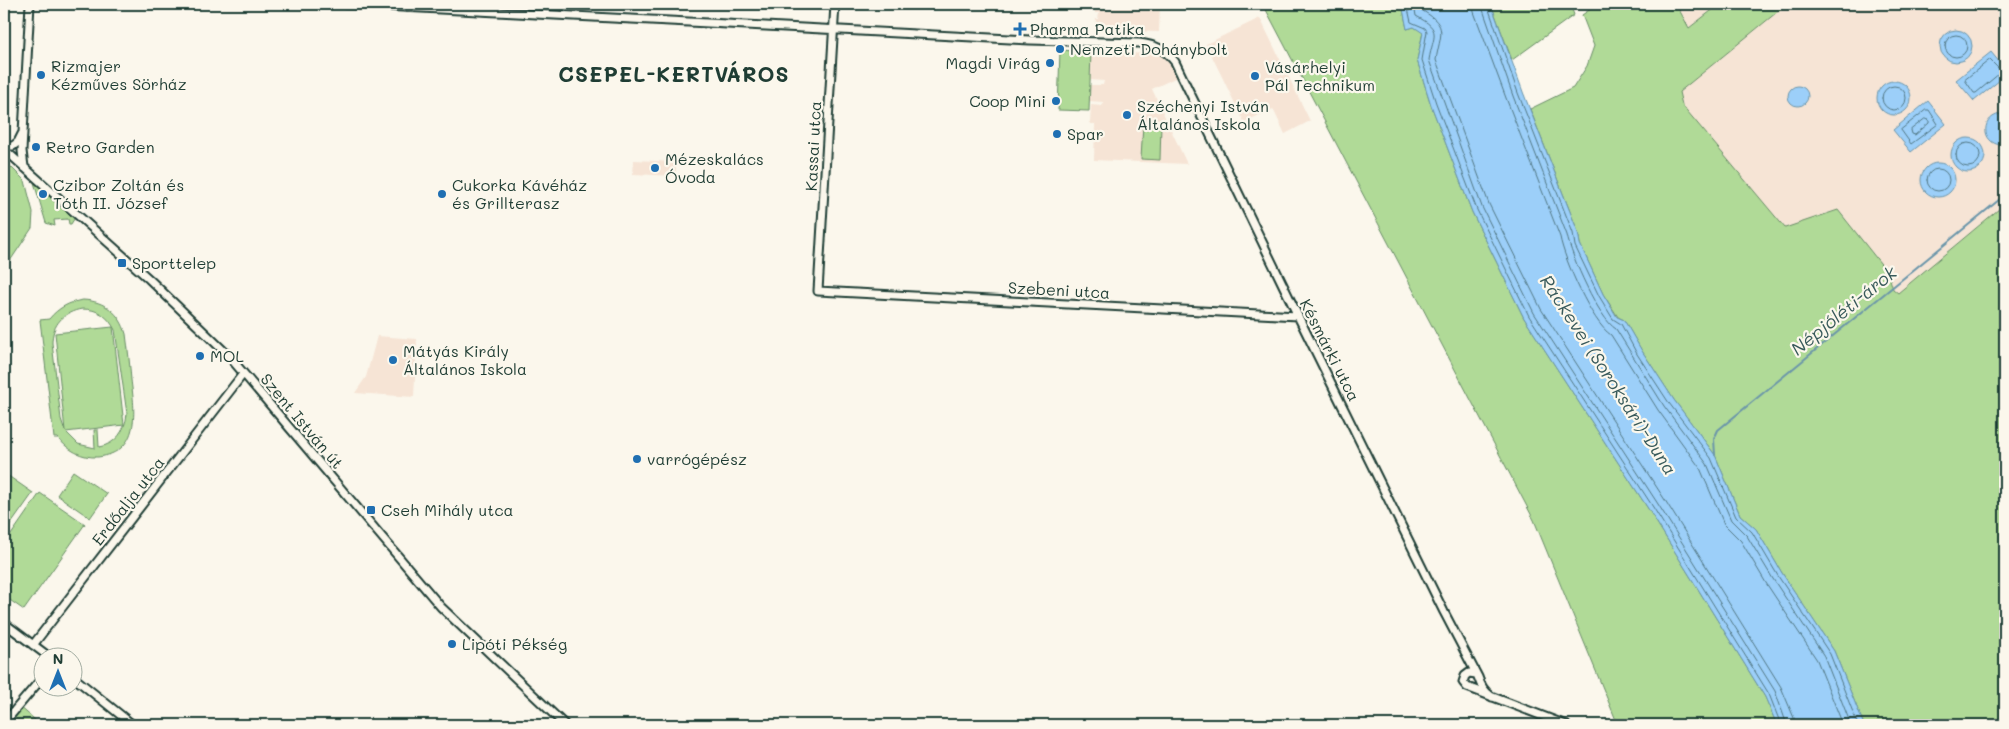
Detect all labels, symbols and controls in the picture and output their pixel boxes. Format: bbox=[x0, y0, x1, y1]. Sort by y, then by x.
place label: Pharma Patika bbox=[1030, 18, 1145, 39]
marker: Pharma Patika bbox=[1014, 23, 1026, 35]
place label: Nemzeti Dohánybolt bbox=[1070, 38, 1228, 59]
marker: Nemzeti Dohánybolt bbox=[1054, 43, 1066, 55]
place label: Magdi Virág bbox=[945, 52, 1040, 73]
place label: Rizmajer Kézműves Sörház bbox=[51, 55, 187, 94]
place label: Vásárhelyi Pál Technikum bbox=[1265, 56, 1375, 95]
marker: Magdi Virág bbox=[1044, 57, 1056, 69]
district label: CSEPEL-KERTVÁROS bbox=[558, 60, 790, 87]
marker: Rizmajer Kézműves Sörház bbox=[35, 69, 47, 81]
marker: Vásárhelyi Pál Technikum bbox=[1249, 70, 1261, 82]
place label: Coop Mini bbox=[969, 90, 1046, 111]
marker: Coop Mini bbox=[1050, 95, 1062, 107]
place label: Széchenyi István Általános Iskola bbox=[1137, 95, 1269, 134]
street label: Kassai utca bbox=[800, 100, 825, 192]
marker: Széchenyi István Általános Iskola bbox=[1121, 109, 1133, 121]
place label: Spar bbox=[1067, 123, 1104, 144]
marker: Spar bbox=[1051, 128, 1063, 140]
place label: Retro Garden bbox=[46, 136, 155, 157]
marker: Retro Garden bbox=[30, 141, 42, 153]
place label: Mézeskalács Óvoda bbox=[665, 148, 764, 187]
marker: Mézeskalács Óvoda bbox=[649, 162, 661, 174]
place label: Czibor Zoltán és Tóth II. József bbox=[53, 174, 184, 213]
place label: Cukorka Kávéház és Grillterasz bbox=[452, 174, 587, 213]
marker: Czibor Zoltán és Tóth II. József bbox=[37, 188, 49, 200]
marker: Cukorka Kávéház és Grillterasz bbox=[436, 188, 448, 200]
place label: Sporttelep bbox=[132, 252, 216, 273]
marker: Sporttelep bbox=[116, 257, 128, 269]
water label: Népjóléti-árok bbox=[1786, 260, 1902, 360]
water label: Ráckevei (Soroksári)-Duna bbox=[1535, 270, 1683, 479]
street label: Szebeni utca bbox=[1008, 276, 1111, 303]
street label: Késmárki utca bbox=[1296, 295, 1365, 405]
place label: Mátyás Király Általános Iskola bbox=[403, 340, 527, 379]
place label: MOL bbox=[210, 345, 244, 366]
marker: MOL bbox=[194, 350, 206, 362]
marker: Mátyás Király Általános Iskola bbox=[387, 354, 399, 366]
street label: Szent István út bbox=[256, 369, 348, 473]
place label: varrógépész bbox=[647, 448, 747, 469]
street label: Erdőalja utca bbox=[87, 452, 169, 549]
marker: varrógépész bbox=[631, 453, 643, 465]
place label: Cseh Mihály utca bbox=[381, 499, 514, 520]
marker: Cseh Mihály utca bbox=[365, 504, 377, 516]
place label: Lipóti Pékség bbox=[462, 633, 567, 654]
marker: Lipóti Pékség bbox=[446, 638, 458, 650]
north arrow bbox=[32, 646, 82, 696]
text: N bbox=[53, 649, 63, 668]

